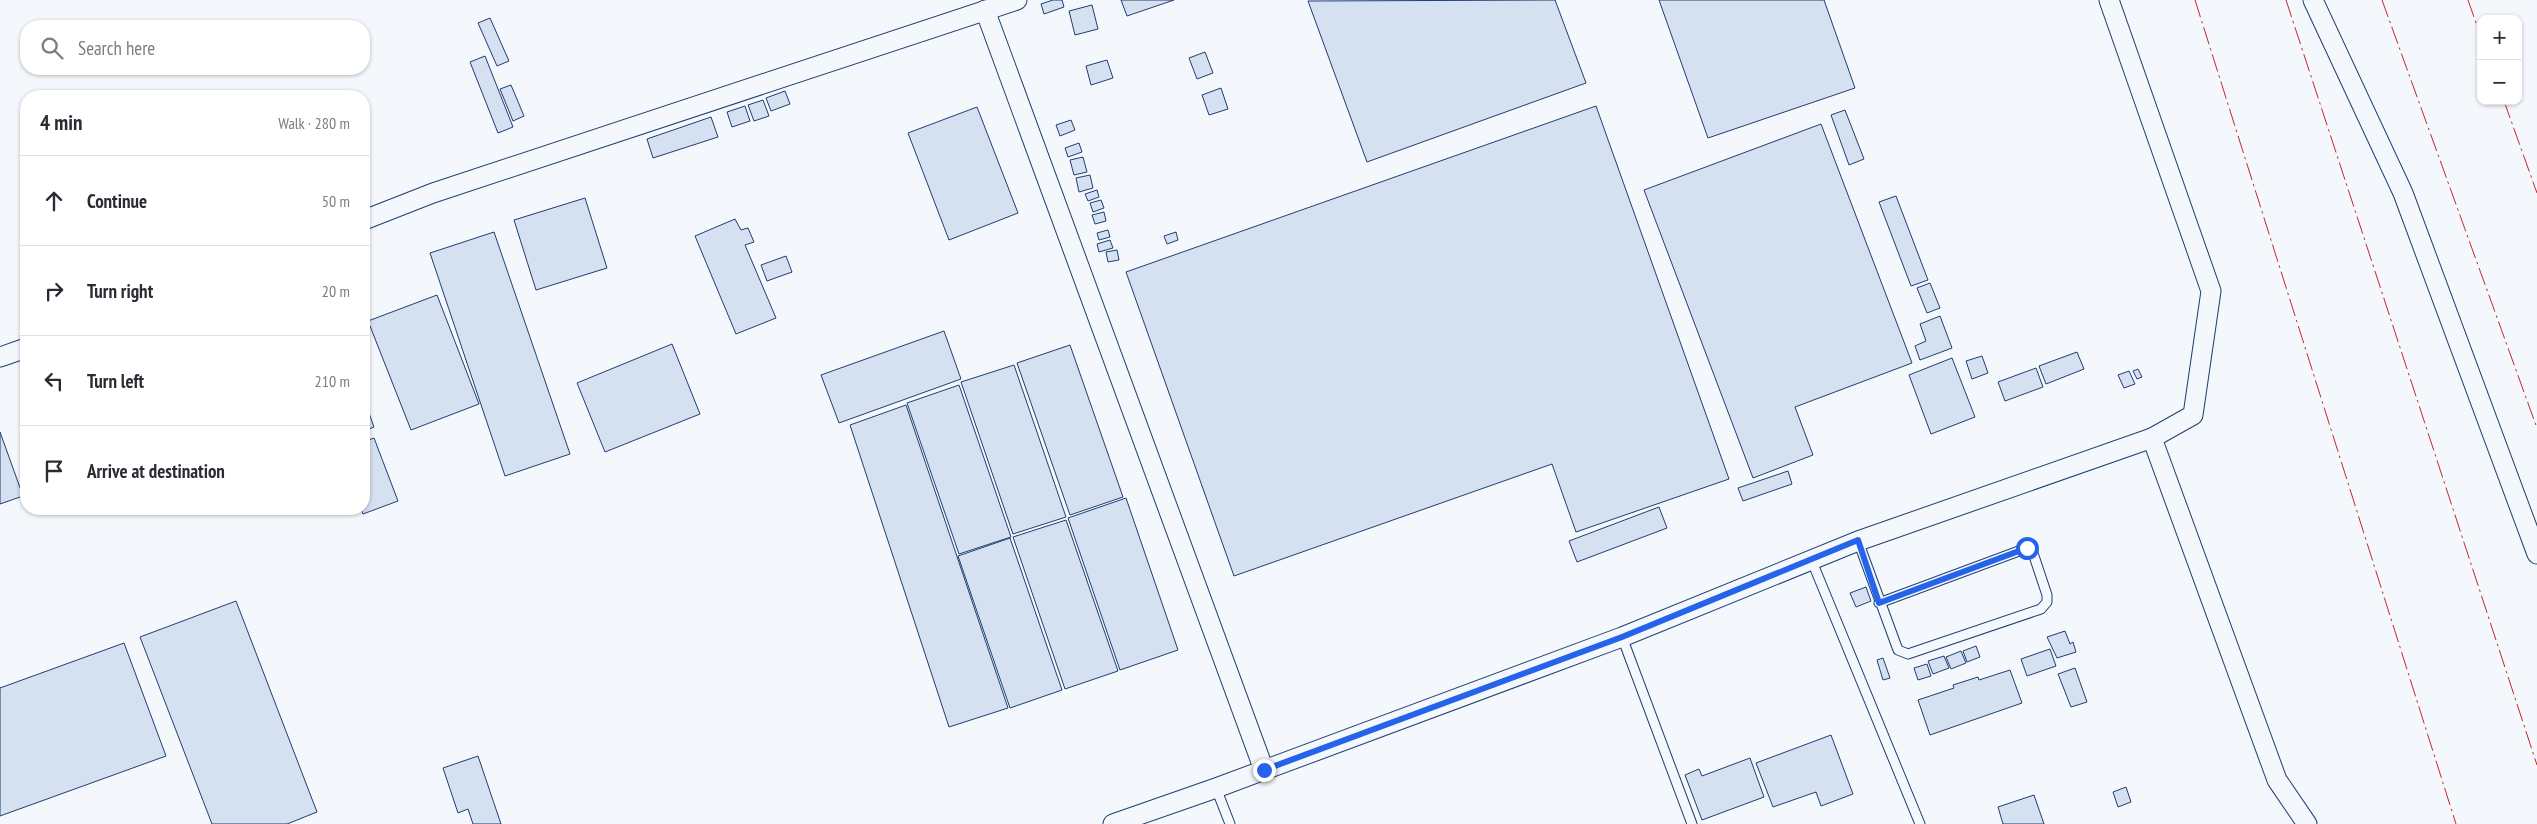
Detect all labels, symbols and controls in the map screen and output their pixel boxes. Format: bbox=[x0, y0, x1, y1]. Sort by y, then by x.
map controls bbox=[2477, 15, 2522, 105]
button: + bbox=[2477, 15, 2522, 60]
search box bbox=[20, 20, 370, 75]
icon: search bbox=[38, 34, 66, 62]
text: Search here bbox=[78, 36, 155, 60]
button: − bbox=[2477, 60, 2522, 105]
text: 4 min bbox=[40, 109, 82, 136]
text: Walk · 280 m bbox=[278, 113, 350, 133]
icon: ahead bbox=[40, 187, 68, 215]
text: Continue bbox=[87, 189, 147, 213]
text: 50 m bbox=[322, 191, 350, 211]
icon: right bbox=[40, 277, 68, 305]
text: Turn right bbox=[87, 279, 153, 303]
text: 20 m bbox=[322, 281, 350, 301]
icon: left bbox=[40, 367, 68, 395]
text: Turn left bbox=[87, 369, 144, 393]
text: 210 m bbox=[315, 371, 350, 391]
icon: arrive bbox=[40, 457, 68, 485]
text: Arrive at destination bbox=[87, 459, 225, 483]
route start bbox=[2016, 537, 2039, 560]
route end bbox=[1253, 759, 1276, 782]

